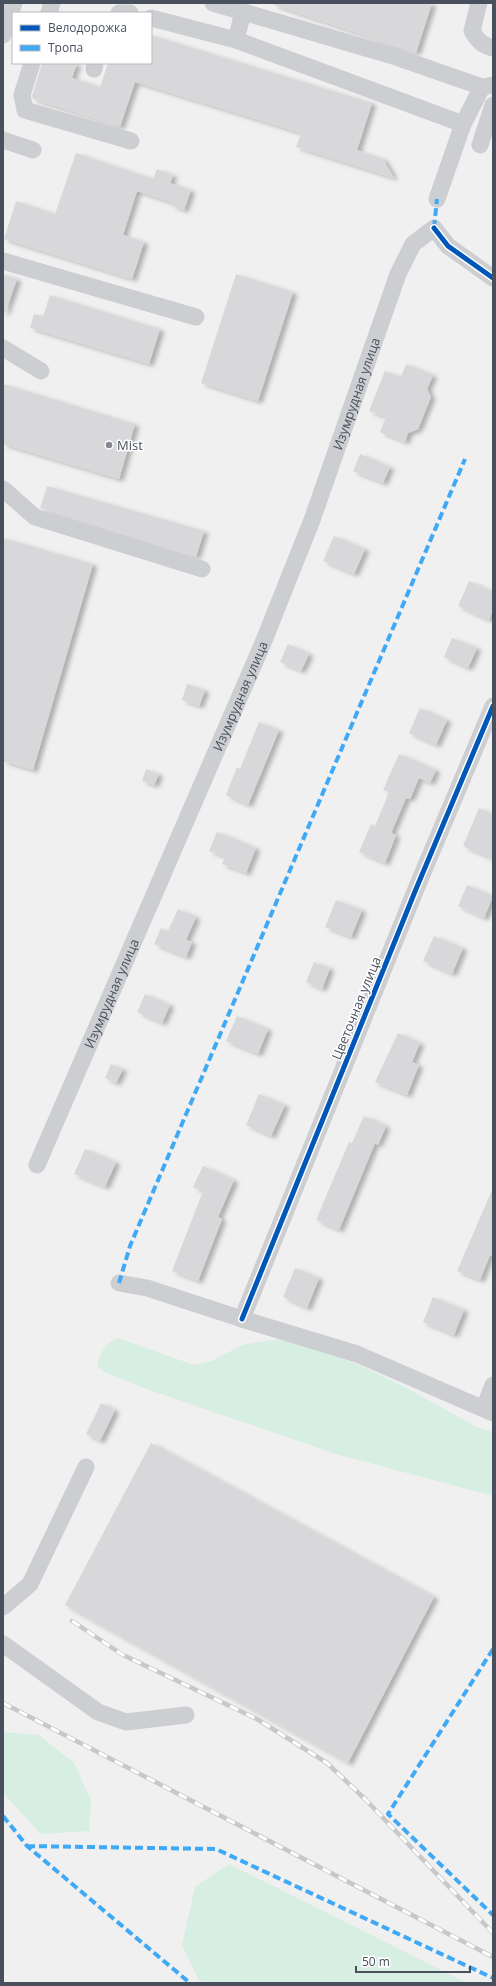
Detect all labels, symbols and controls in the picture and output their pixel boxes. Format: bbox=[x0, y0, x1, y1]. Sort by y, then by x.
legend bbox=[12, 12, 152, 64]
text: Велодорожка bbox=[48, 19, 127, 36]
text: Тропа bbox=[48, 39, 83, 56]
street label: Изумрудная улица bbox=[328, 335, 384, 452]
place label: Mist bbox=[117, 436, 143, 454]
marker: Mist bbox=[104, 440, 114, 450]
street label: Изумрудная улица bbox=[208, 638, 272, 754]
street label: Изумрудная улица bbox=[80, 936, 143, 1051]
street label: Цветочная улица bbox=[327, 954, 385, 1062]
scale bar bbox=[356, 1948, 470, 1974]
text: 50 m bbox=[362, 1953, 390, 1970]

